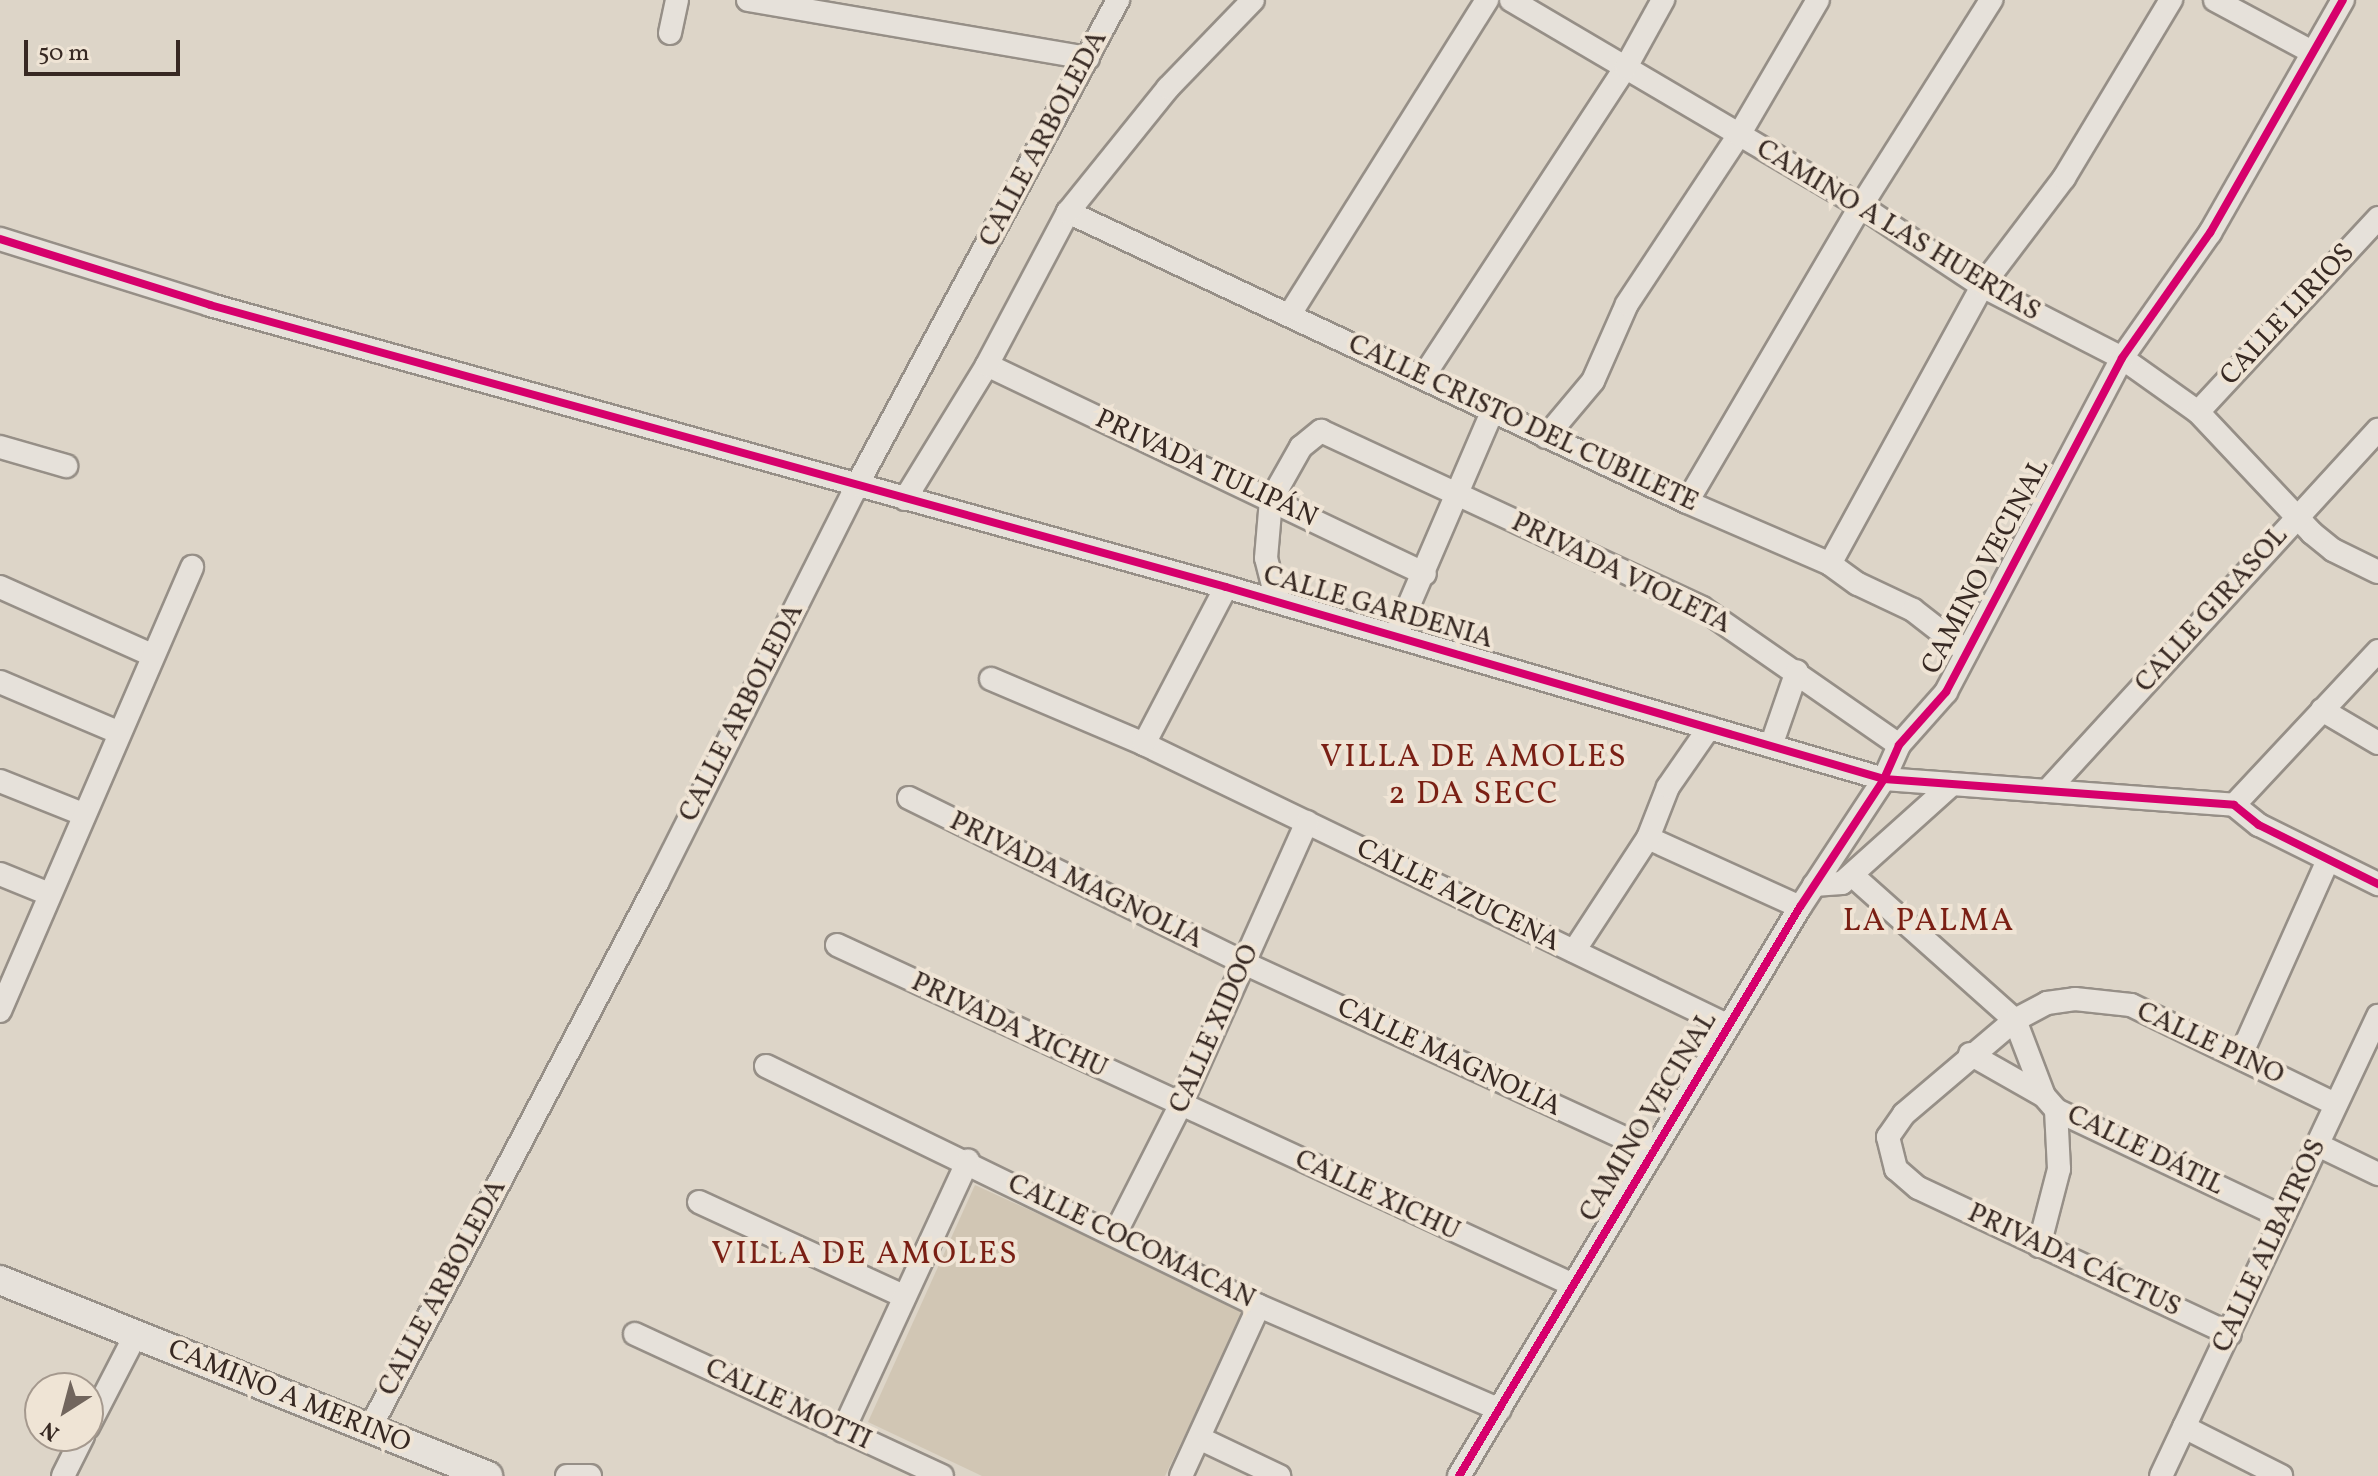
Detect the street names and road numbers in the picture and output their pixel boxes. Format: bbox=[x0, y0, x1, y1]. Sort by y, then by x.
street label: CALLE ARBOLEDA bbox=[973, 25, 1115, 253]
street label: CAMINO A LAS HUERTAS bbox=[1750, 133, 2046, 329]
street label: CALLE LIRIOS bbox=[2214, 237, 2362, 393]
street label: CALLE CRISTO DEL CUBILETE bbox=[1343, 328, 1703, 520]
street label: PRIVADA TULIPÁN bbox=[1089, 403, 1323, 535]
street label: CAMINO VECINAL bbox=[1915, 453, 2057, 681]
street label: PRIVADA VIOLETA bbox=[1505, 506, 1737, 642]
street label: CALLE GIRASOL bbox=[2129, 520, 2295, 700]
street label: CALLE GARDENIA bbox=[1259, 559, 1497, 657]
street label: CALLE ARBOLEDA bbox=[673, 598, 811, 828]
street label: PRIVADA MAGNOLIA bbox=[944, 805, 1208, 957]
street label: CALLE AZUCENA bbox=[1351, 832, 1565, 960]
street label: CALLE XIDOO bbox=[1163, 939, 1267, 1119]
street label: PRIVADA XICHU bbox=[906, 966, 1112, 1086]
street label: CALLE MAGNOLIA bbox=[1332, 991, 1566, 1125]
street label: CALLE PINO bbox=[2131, 995, 2289, 1093]
street label: CAMINO VECINAL bbox=[1573, 1005, 1725, 1229]
street label: CALLE DÁTIL bbox=[2061, 1099, 2229, 1203]
street label: CALLE ALBATROS bbox=[2206, 1134, 2334, 1358]
street label: CALLE XICHU bbox=[1289, 1143, 1465, 1249]
street label: CALLE COCOMACAN bbox=[1002, 1167, 1260, 1317]
street label: CALLE ARBOLEDA bbox=[372, 1174, 514, 1402]
street label: PRIVADA CÁCTUS bbox=[1962, 1197, 2186, 1325]
street label: CAMINO A MERINO bbox=[163, 1333, 415, 1461]
street label: CALLE MOTTI bbox=[700, 1352, 876, 1458]

